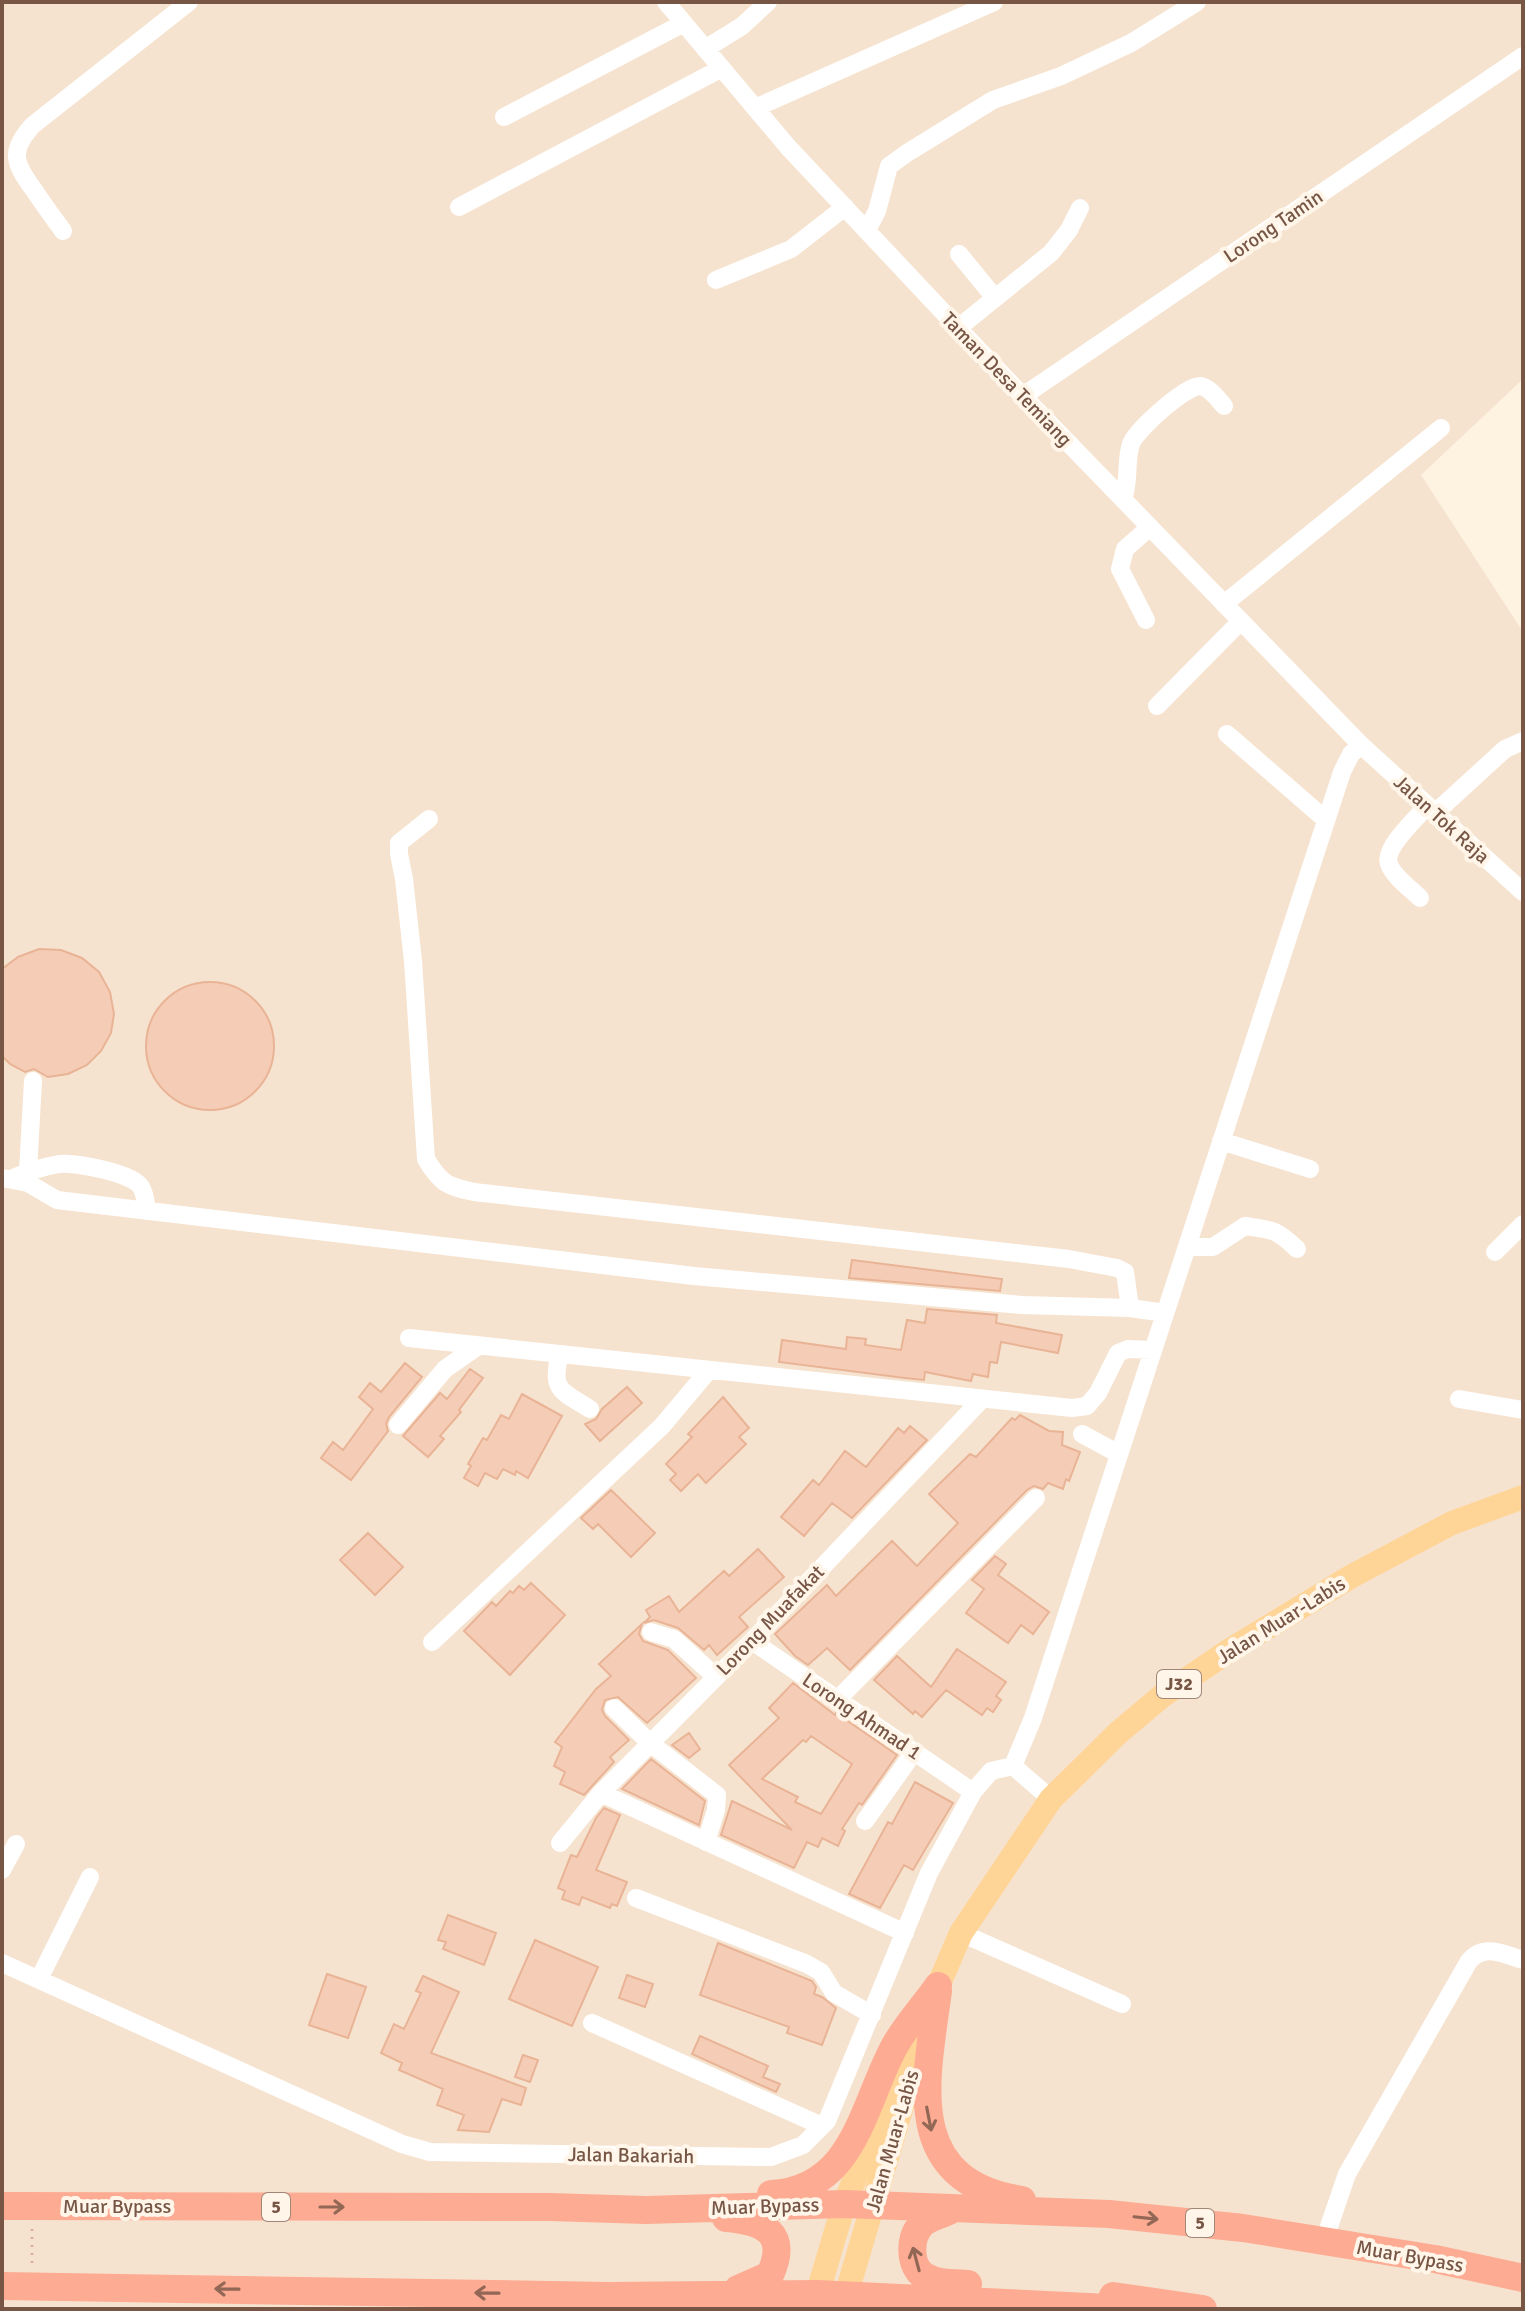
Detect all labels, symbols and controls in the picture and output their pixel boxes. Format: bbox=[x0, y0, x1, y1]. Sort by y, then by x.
street label: Lorong Tamin bbox=[1219, 184, 1328, 269]
street label: Taman Desa Temiang bbox=[936, 307, 1077, 452]
street label: Jalan Tok Raja bbox=[1388, 770, 1495, 869]
street label: Lorong Muafakat bbox=[711, 1560, 830, 1681]
street label: Jalan Muar-Labis bbox=[1212, 1571, 1350, 1670]
street label: Lorong Ahmad 1 bbox=[797, 1667, 926, 1766]
road number: J32 bbox=[1157, 1670, 1201, 1698]
street label: Jalan Muar-Labis bbox=[860, 2067, 925, 2215]
one-way arrow bbox=[923, 2106, 938, 2131]
street label: Jalan Bakariah bbox=[568, 2142, 694, 2169]
street label: Muar Bypass bbox=[710, 2192, 820, 2221]
road number: 5 bbox=[262, 2193, 290, 2221]
street label: Muar Bypass bbox=[63, 2194, 171, 2219]
one-way arrow bbox=[318, 2199, 345, 2215]
road number: 5 bbox=[1186, 2209, 1214, 2237]
one-way arrow bbox=[1132, 2210, 1159, 2225]
street label: Muar Bypass bbox=[1354, 2235, 1466, 2278]
one-way arrow bbox=[908, 2247, 922, 2272]
one-way arrow bbox=[214, 2282, 241, 2297]
one-way arrow bbox=[474, 2286, 501, 2301]

